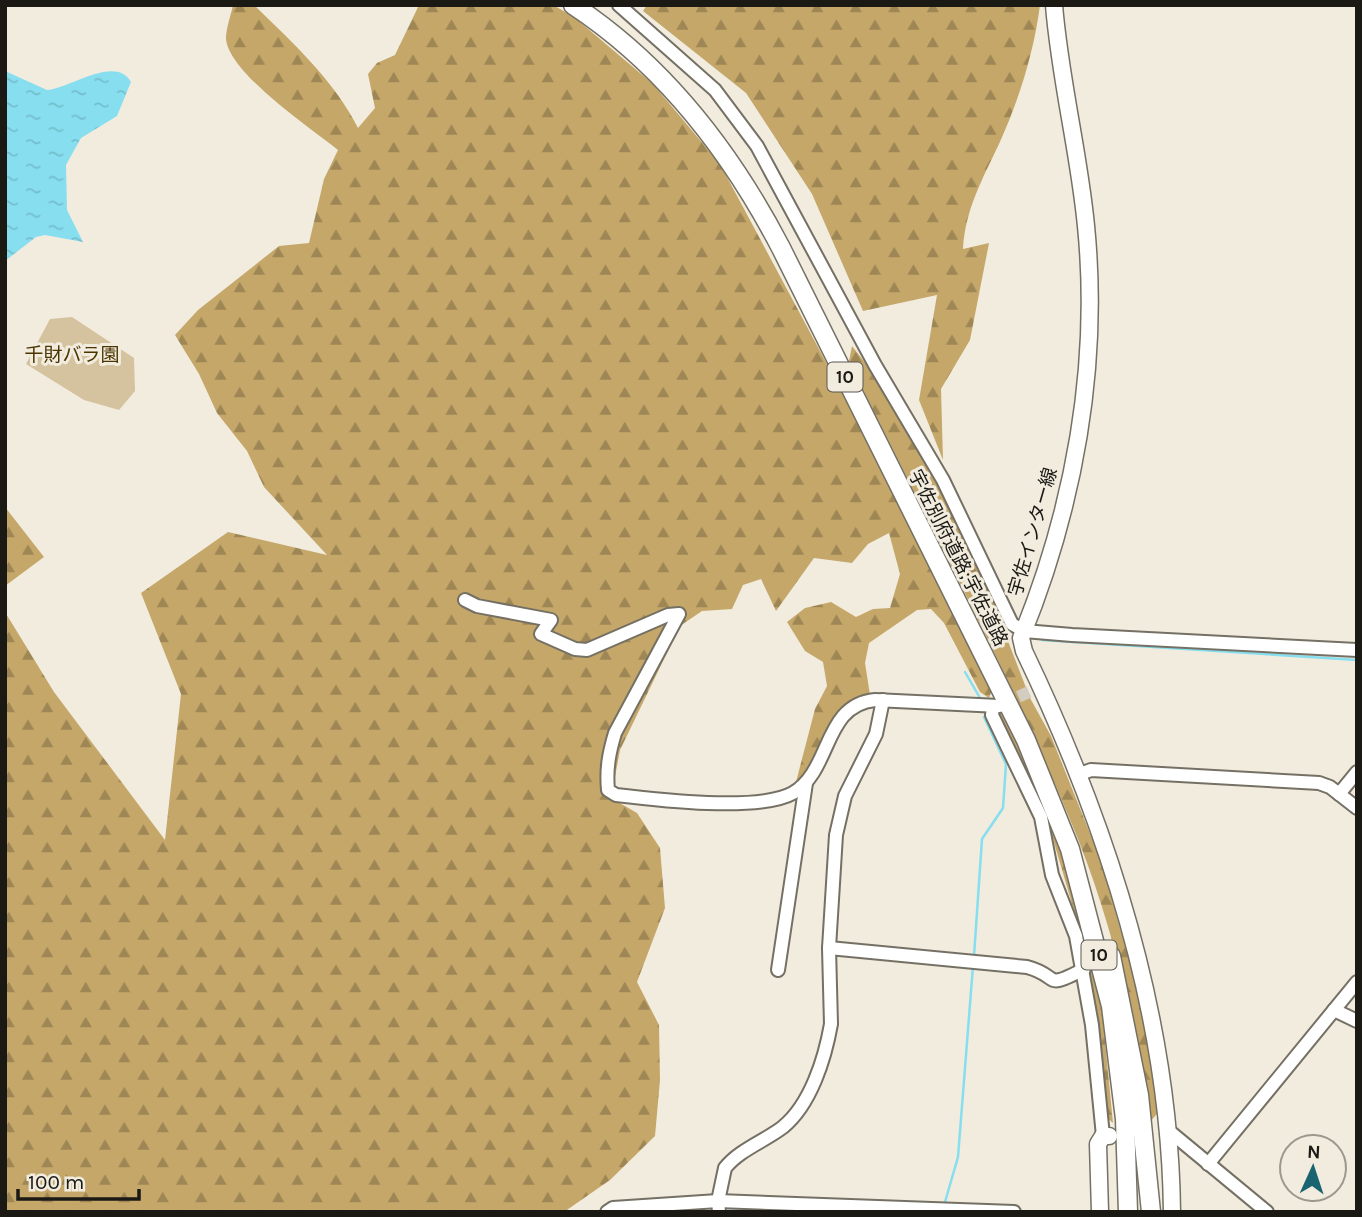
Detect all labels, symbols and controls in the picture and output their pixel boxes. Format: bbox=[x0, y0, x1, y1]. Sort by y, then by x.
park label: 千財バラ園 bbox=[24, 344, 120, 366]
road number: 10 bbox=[828, 362, 862, 391]
street label: 宇佐インター線 bbox=[1004, 465, 1062, 599]
street label: 宇佐別府道路;宇佐道路 bbox=[904, 466, 1012, 650]
road number: 10 bbox=[1082, 940, 1116, 970]
north arrow bbox=[1278, 1133, 1348, 1203]
text: N bbox=[1306, 1141, 1321, 1163]
scale bar bbox=[18, 1158, 138, 1202]
text: 100 m bbox=[28, 1170, 85, 1194]

